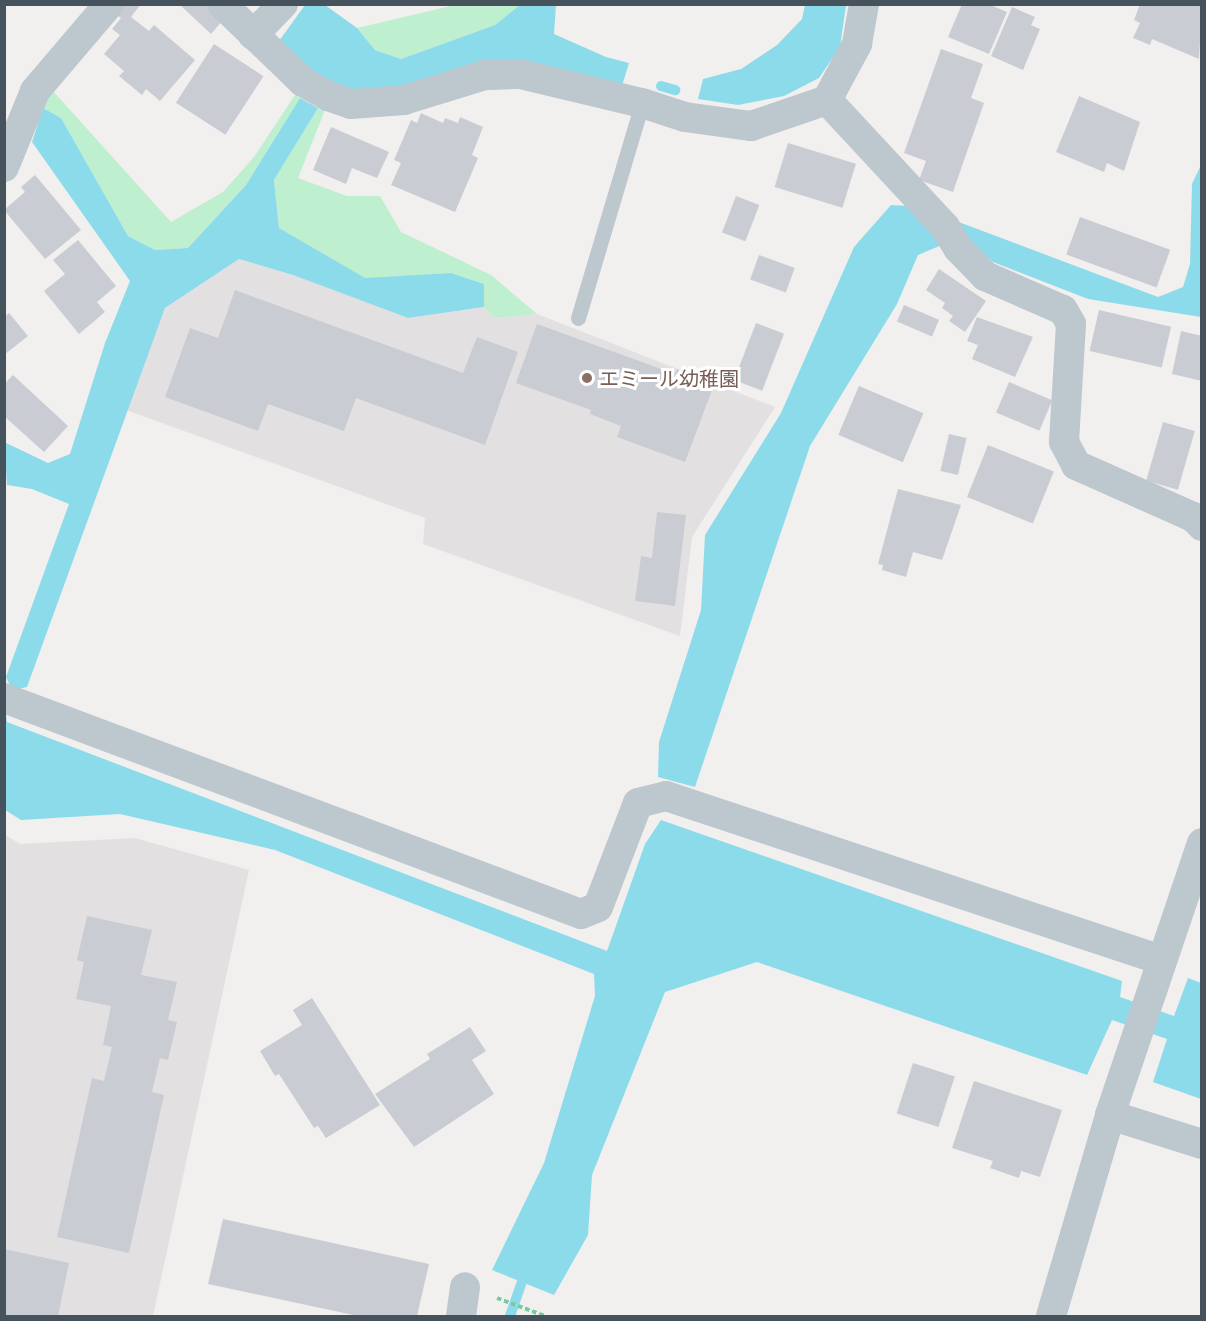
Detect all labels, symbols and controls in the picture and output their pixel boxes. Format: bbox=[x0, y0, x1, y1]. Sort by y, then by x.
place label: エミール幼稚園 bbox=[599, 366, 739, 390]
marker: エミール幼稚園 bbox=[580, 371, 594, 385]

